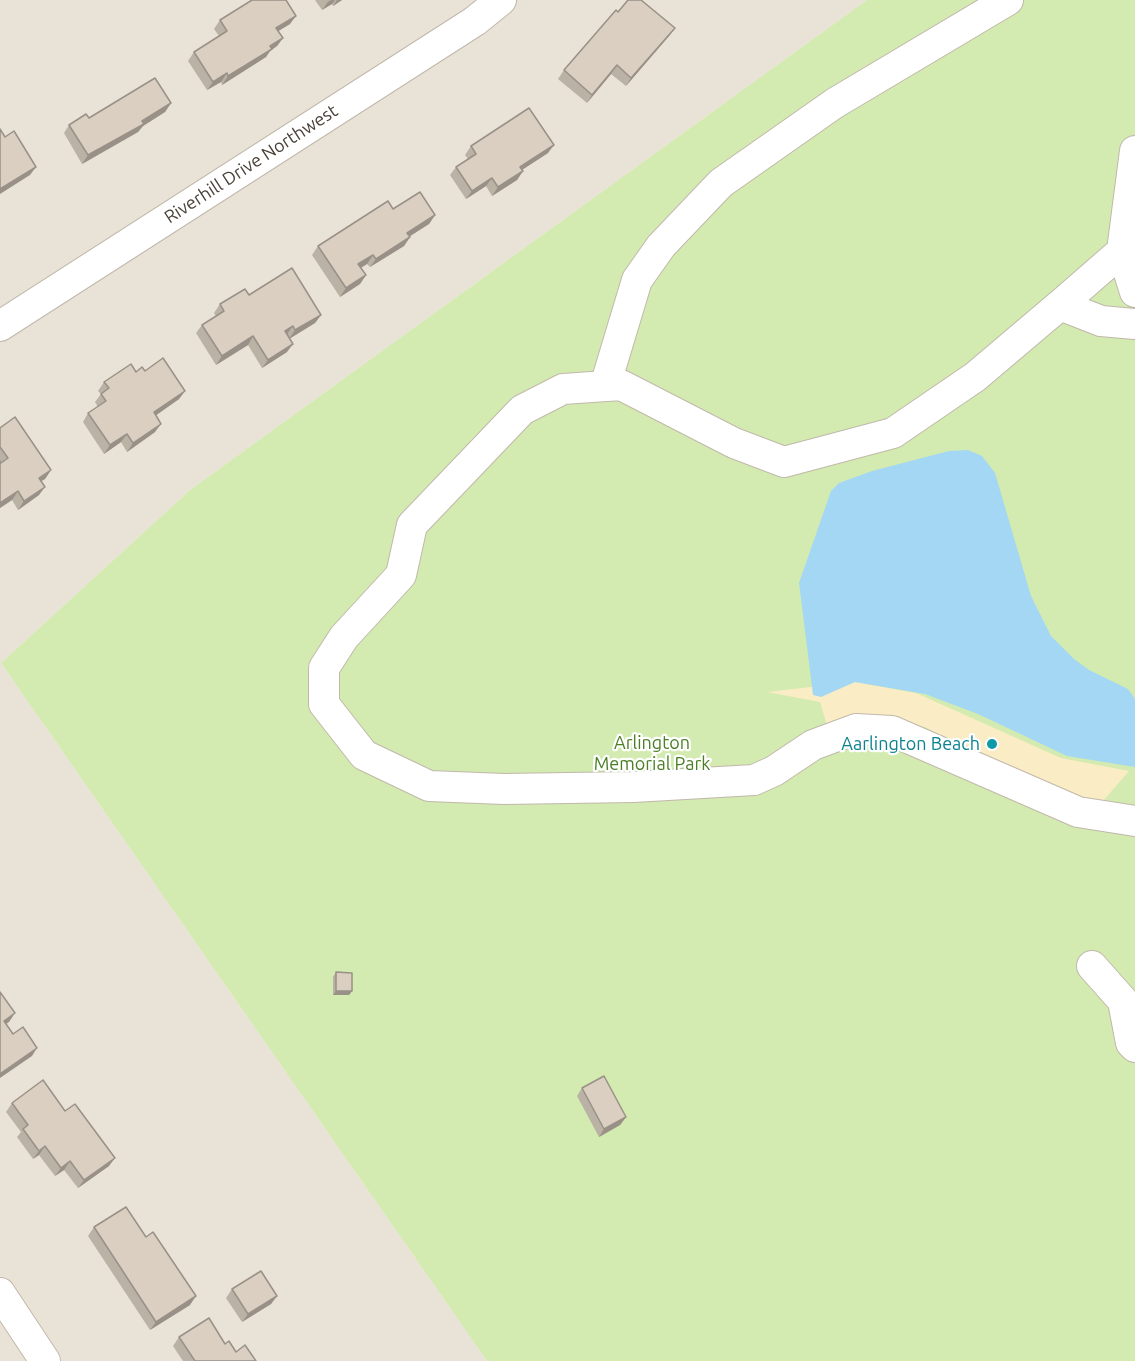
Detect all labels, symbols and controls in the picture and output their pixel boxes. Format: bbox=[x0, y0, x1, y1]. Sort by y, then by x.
street label: Riverhill Drive Northwest bbox=[160, 100, 342, 228]
park label: Arlington Memorial Park bbox=[594, 732, 710, 774]
place label: Aarlington Beach bbox=[841, 733, 980, 755]
marker: Aarlington Beach bbox=[985, 737, 999, 751]

